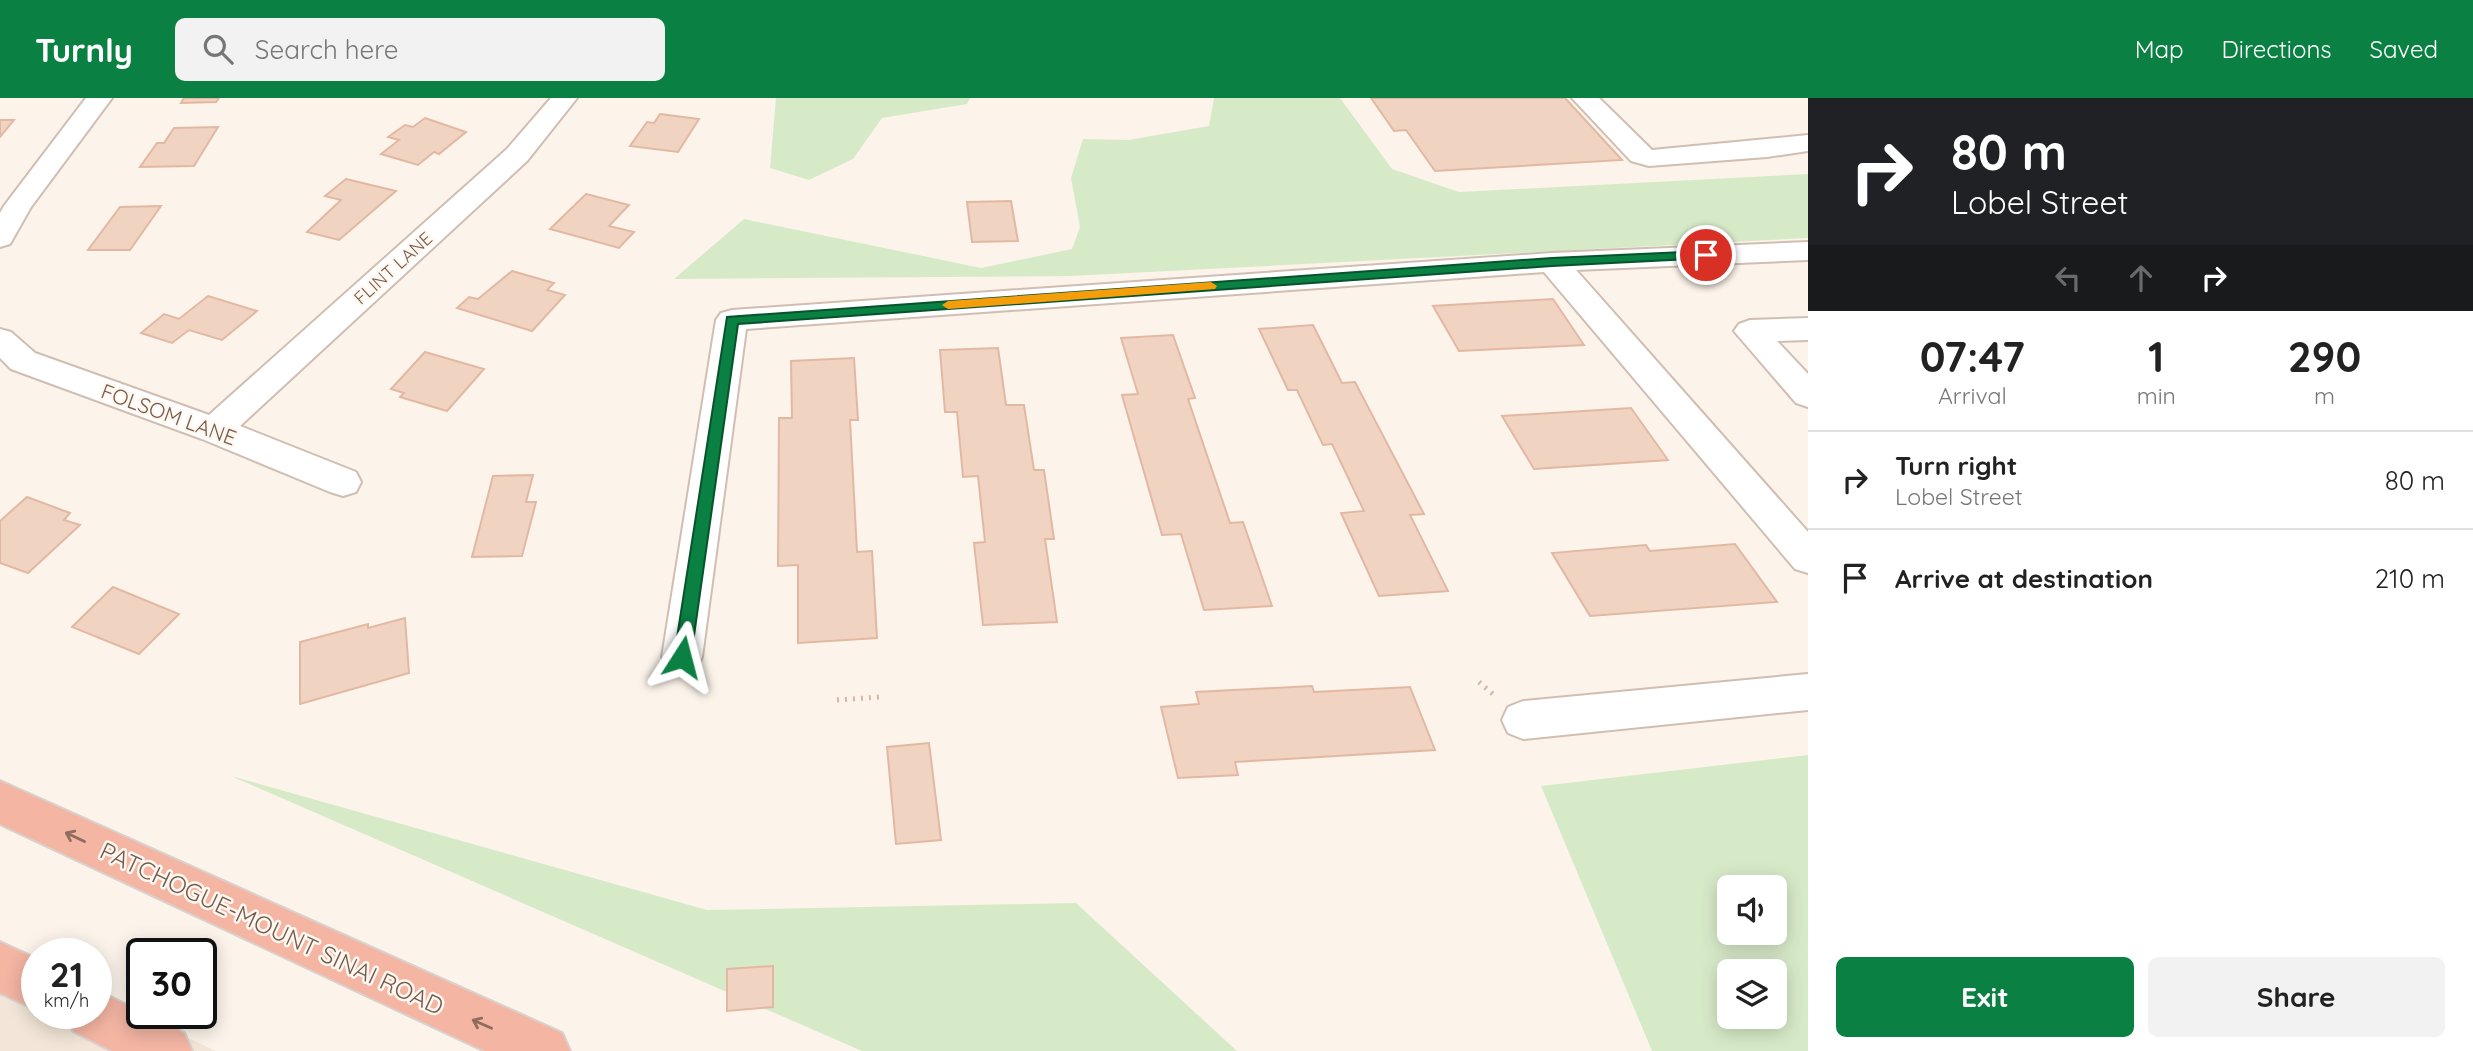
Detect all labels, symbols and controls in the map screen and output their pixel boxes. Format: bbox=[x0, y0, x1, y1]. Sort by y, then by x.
search box bbox=[175, 18, 665, 81]
text: Turnly bbox=[35, 29, 133, 70]
icon: search bbox=[199, 30, 237, 68]
text: Search here bbox=[255, 33, 398, 66]
text: Map bbox=[2135, 34, 2184, 64]
text: Directions bbox=[2222, 34, 2332, 64]
text: Saved bbox=[2370, 34, 2438, 64]
text: 80 m bbox=[1951, 121, 2067, 182]
icon: right bbox=[1836, 126, 1927, 217]
text: Lobel Street bbox=[1951, 182, 2128, 222]
pin bbox=[1676, 225, 1736, 285]
street label: FLINT LANE bbox=[349, 227, 437, 309]
icon: arrive bbox=[1687, 236, 1725, 274]
icon: left bbox=[2049, 259, 2087, 297]
icon: ahead bbox=[2122, 259, 2160, 297]
icon: right bbox=[2195, 259, 2233, 297]
text: 07:47 bbox=[1920, 330, 2025, 383]
text: 1 bbox=[2148, 330, 2164, 383]
text: 290 bbox=[2288, 330, 2361, 383]
street label: FOLSOM LANE bbox=[98, 378, 240, 450]
text: Arrival bbox=[1938, 381, 2007, 410]
text: min bbox=[2137, 381, 2176, 410]
text: m bbox=[2314, 381, 2335, 410]
text: Turn right bbox=[1895, 449, 2017, 482]
icon: right bbox=[1836, 461, 1874, 499]
text: 80 m bbox=[2385, 464, 2445, 497]
text: Lobel Street bbox=[1895, 482, 2023, 511]
icon: arrive bbox=[1836, 559, 1874, 597]
text: Arrive at destination bbox=[1895, 562, 2153, 595]
text: 210 m bbox=[2375, 562, 2445, 595]
position arrow bbox=[645, 620, 719, 694]
one-way arrow bbox=[65, 830, 86, 843]
street label: PATCHOGUE-MOUNT SINAI ROAD bbox=[95, 835, 449, 1021]
map controls bbox=[1717, 875, 1787, 1029]
button: sound bbox=[1717, 875, 1787, 945]
speed limit sign: 30 bbox=[126, 938, 217, 1029]
text: 21 bbox=[50, 952, 83, 996]
button: Exit bbox=[1836, 957, 2134, 1037]
button: Share bbox=[2148, 957, 2445, 1037]
button: layers bbox=[1717, 959, 1787, 1029]
text: km/h bbox=[44, 989, 89, 1012]
one-way arrow bbox=[472, 1017, 493, 1030]

